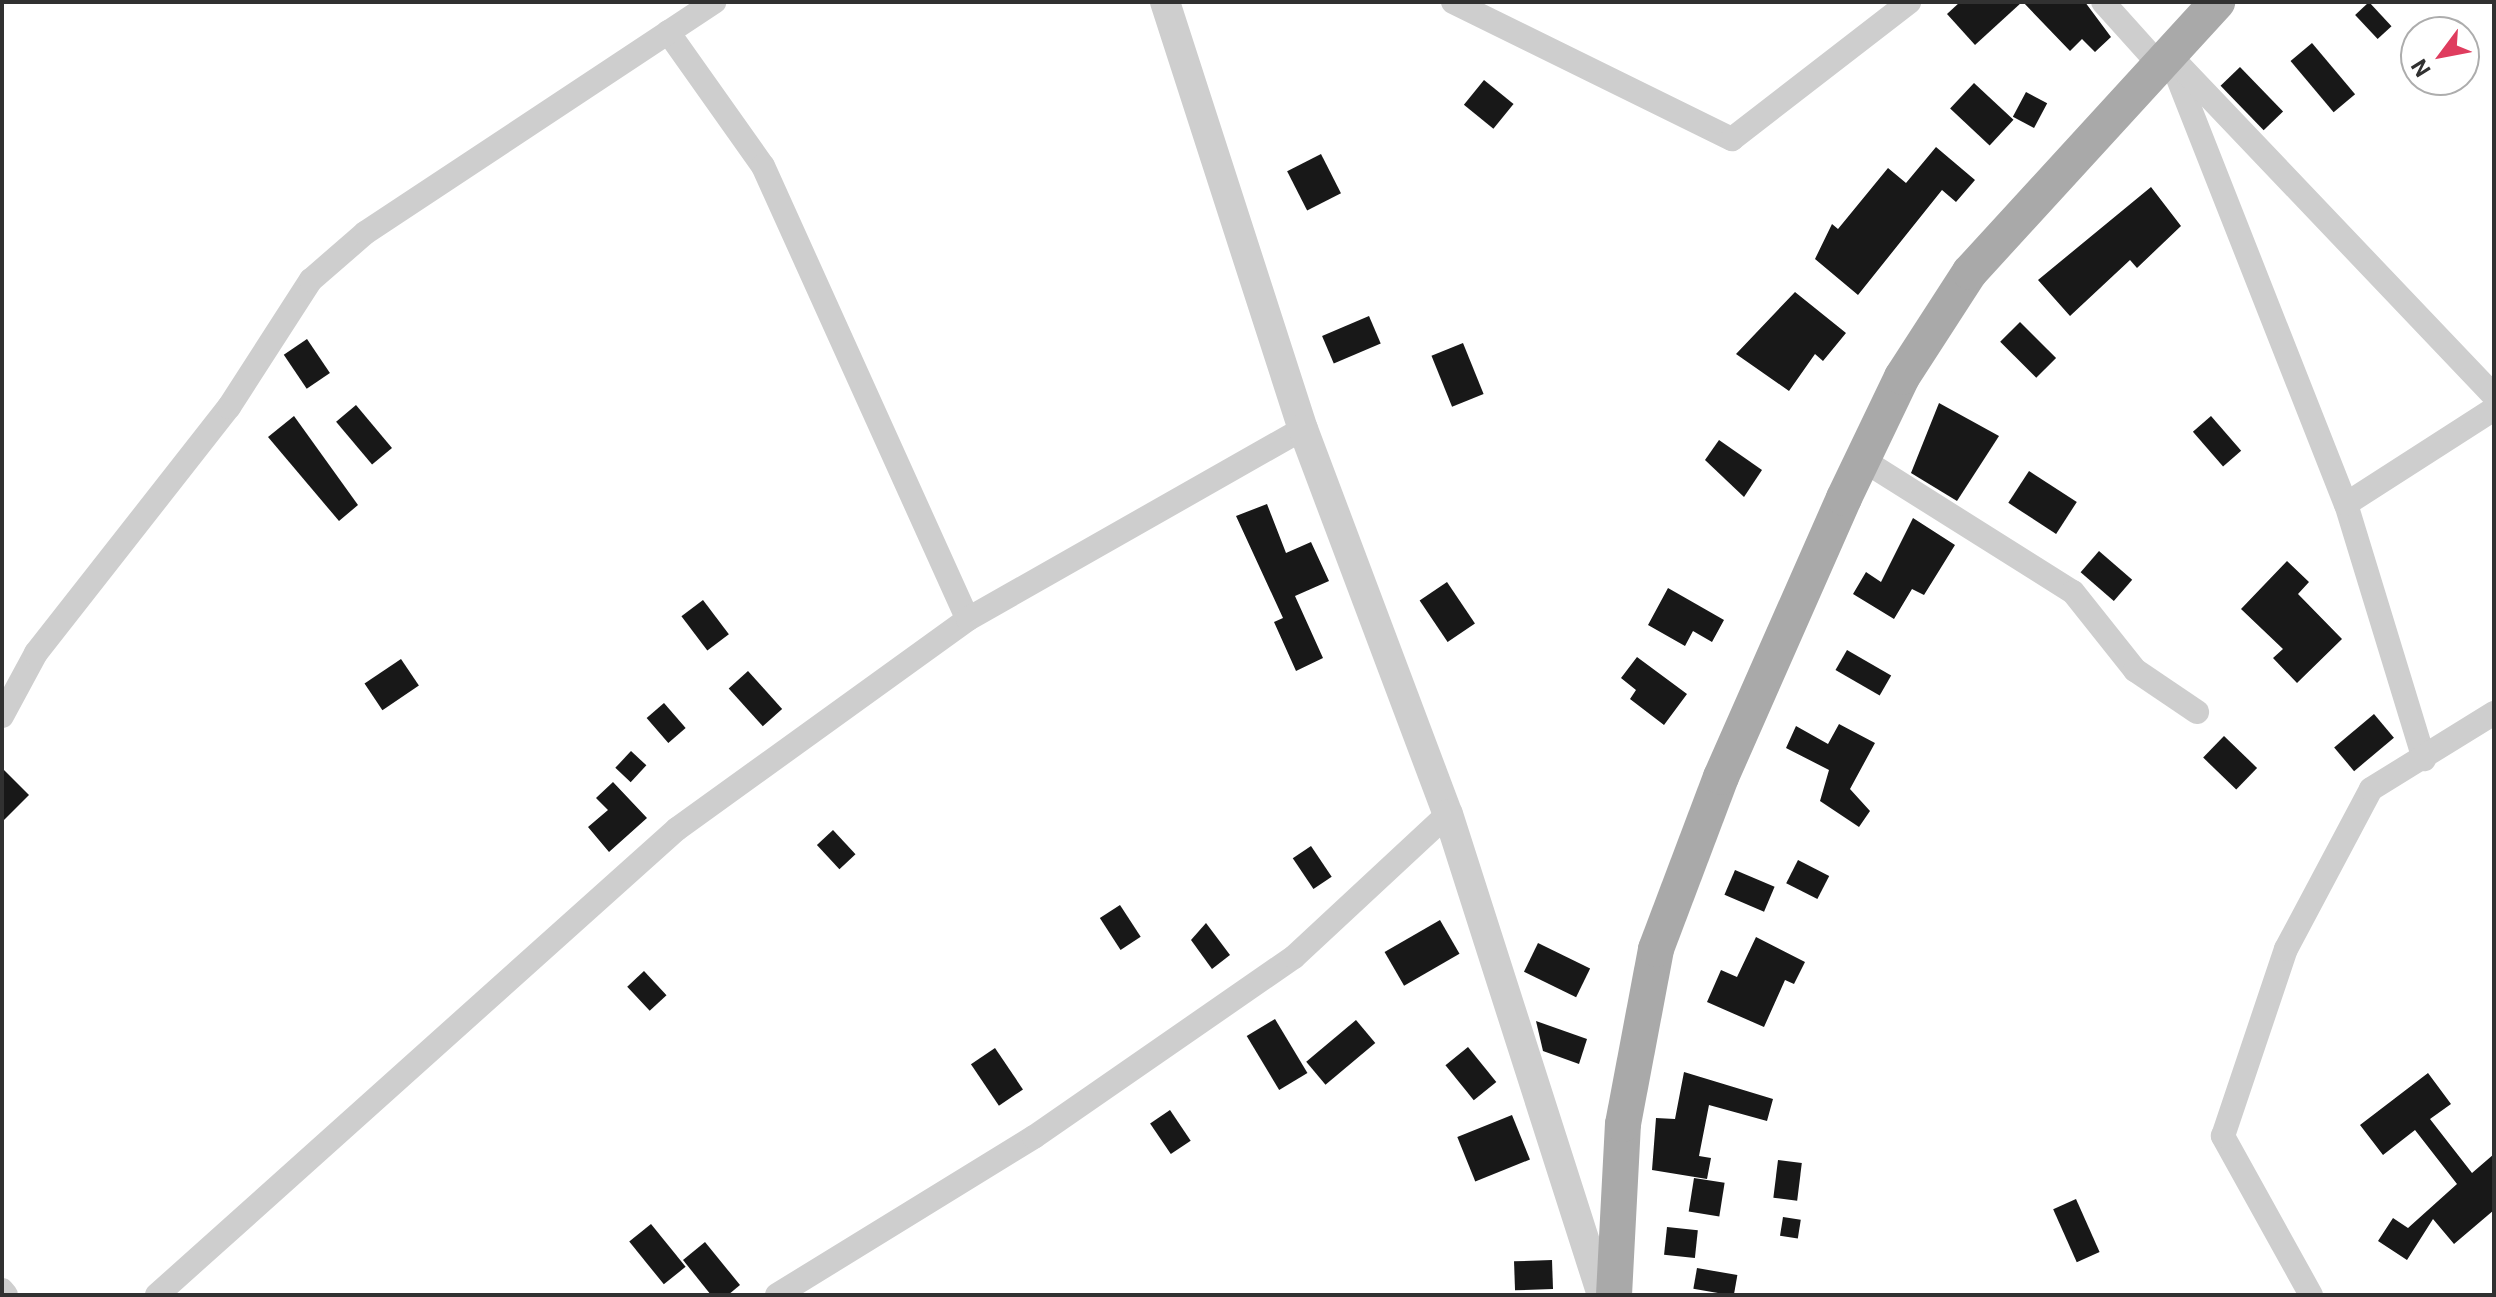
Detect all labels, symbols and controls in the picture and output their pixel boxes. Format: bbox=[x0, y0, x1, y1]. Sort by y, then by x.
north arrow bbox=[2400, 16, 2480, 96]
text: N bbox=[2406, 55, 2436, 81]

